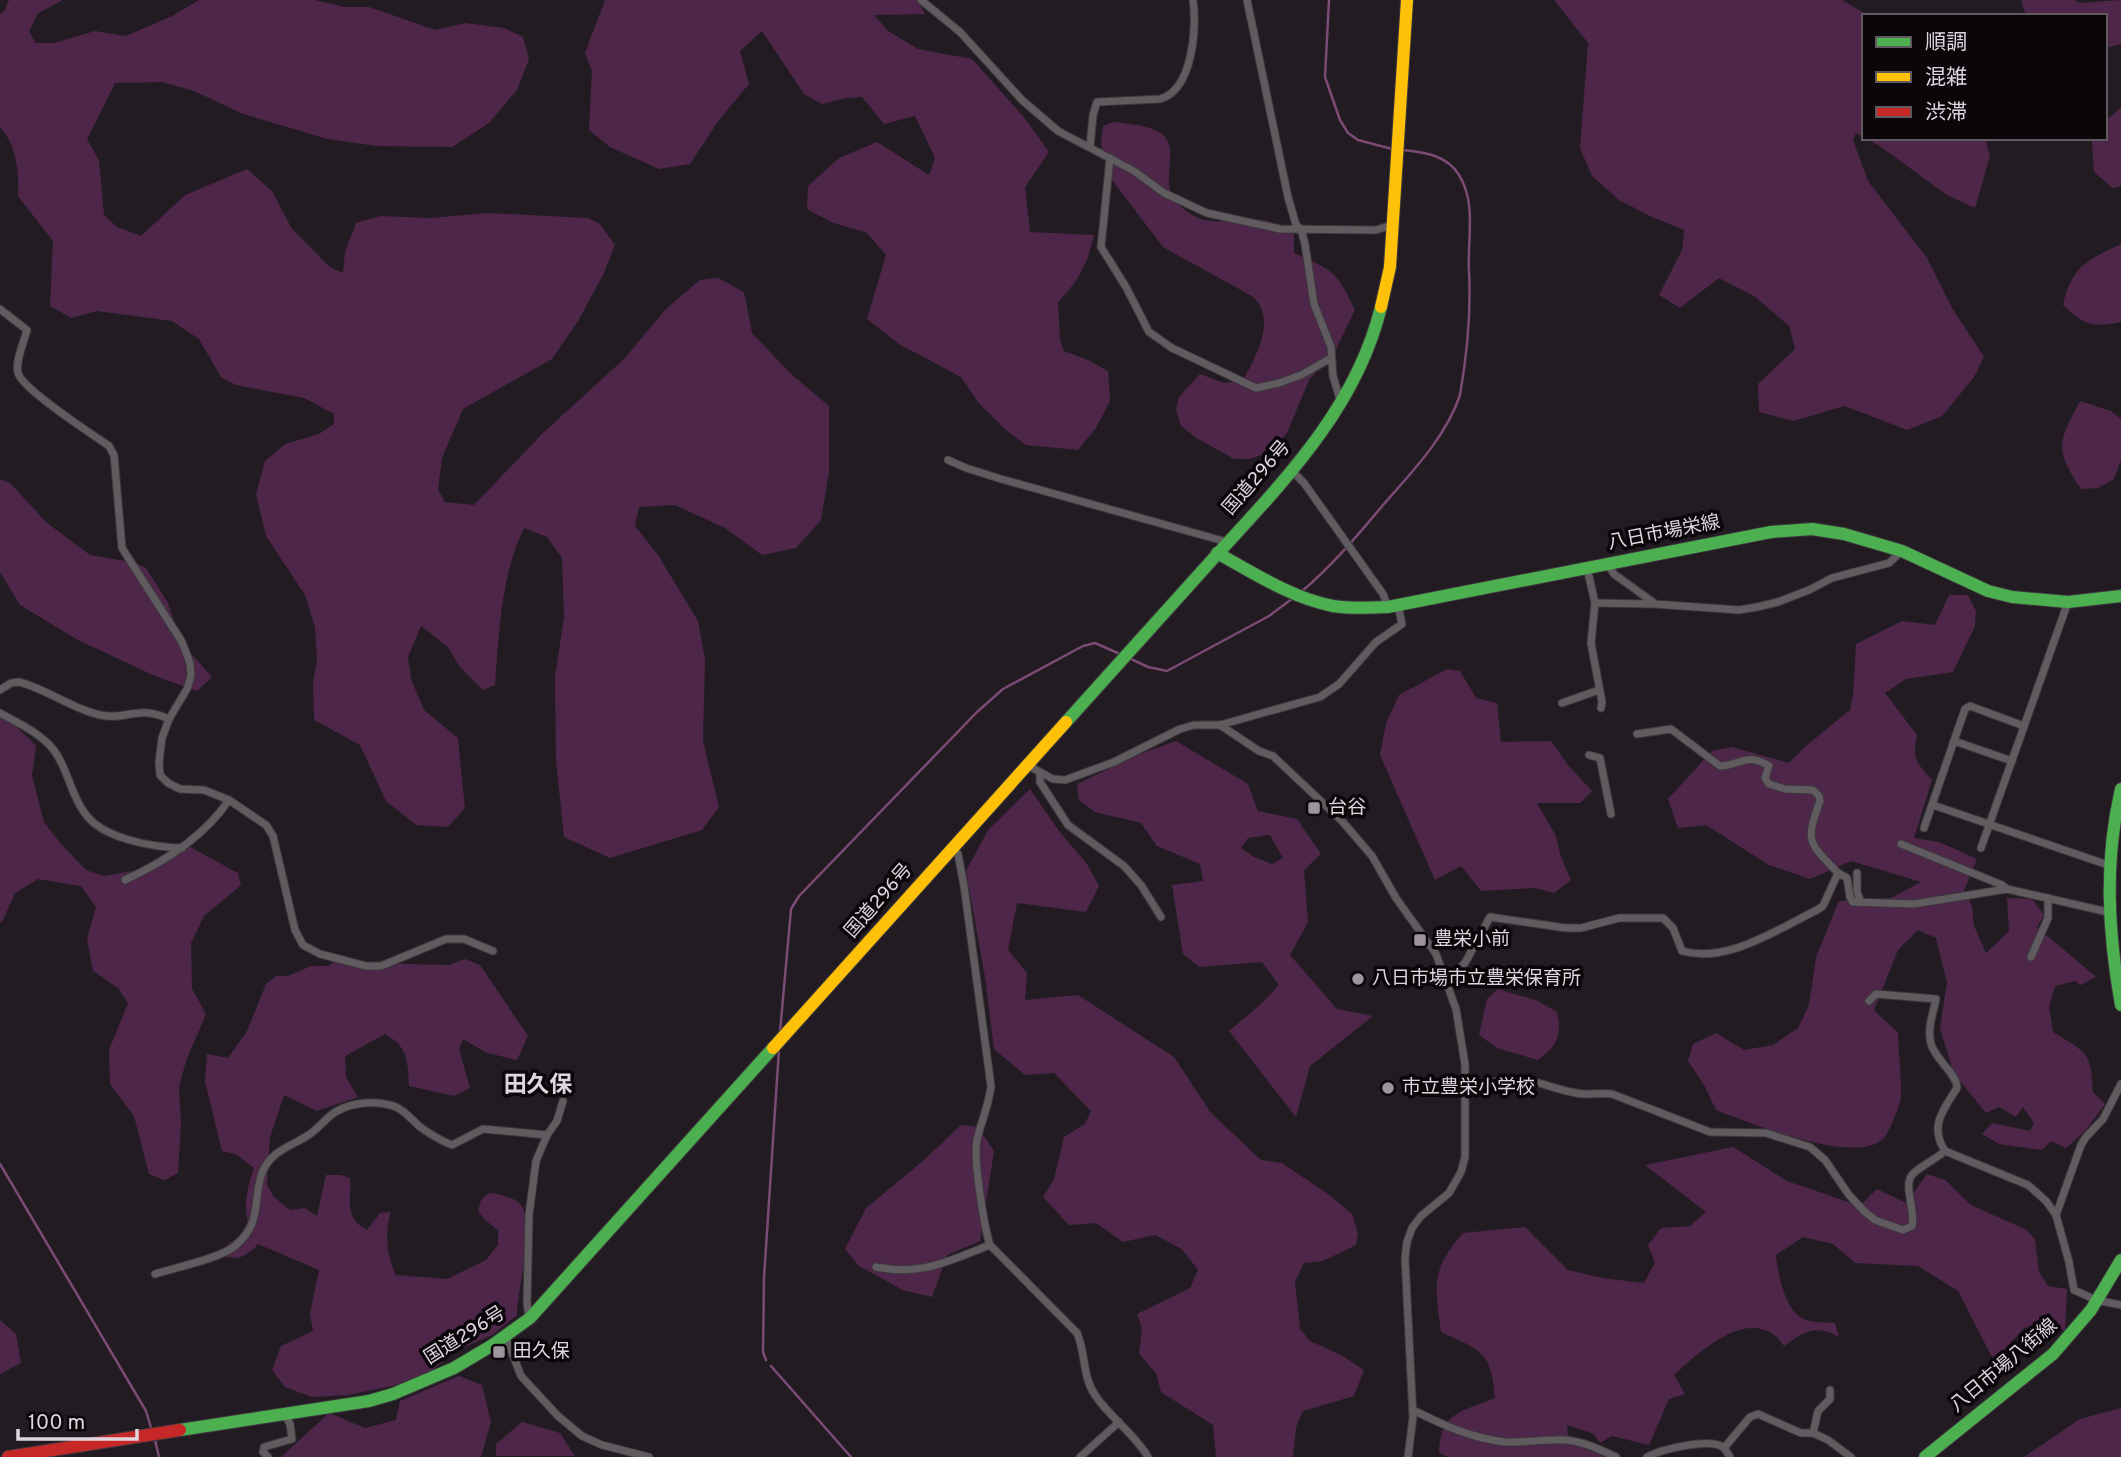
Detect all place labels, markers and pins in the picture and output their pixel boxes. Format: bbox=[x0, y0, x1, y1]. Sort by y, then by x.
place label: 台谷 bbox=[1328, 796, 1366, 820]
marker: 台谷 bbox=[1306, 800, 1322, 816]
place label: 豊栄小前 bbox=[1434, 928, 1510, 952]
marker: 豊栄小前 bbox=[1412, 932, 1428, 948]
place label: 八日市場市立豊栄保育所 bbox=[1372, 967, 1581, 991]
marker: 八日市場市立豊栄保育所 bbox=[1350, 971, 1366, 987]
place label: 市立豊栄小学校 bbox=[1402, 1076, 1535, 1100]
marker: 市立豊栄小学校 bbox=[1380, 1080, 1396, 1096]
place label: 田久保 bbox=[513, 1340, 570, 1364]
marker: 田久保 bbox=[491, 1344, 507, 1360]

